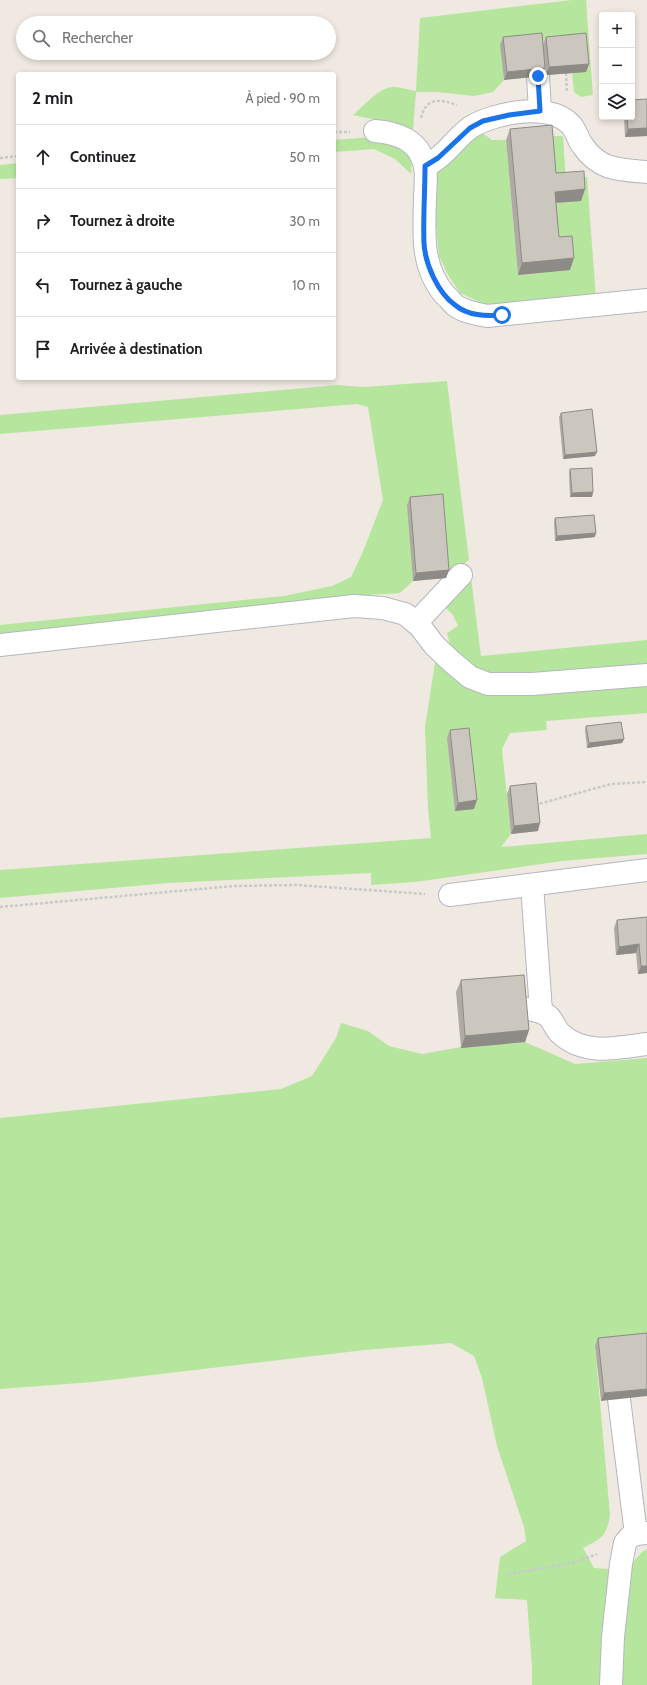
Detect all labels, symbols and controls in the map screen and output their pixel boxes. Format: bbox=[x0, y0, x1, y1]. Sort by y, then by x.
map controls bbox=[599, 12, 635, 120]
button: + bbox=[599, 12, 635, 48]
search box bbox=[16, 16, 336, 60]
icon: search bbox=[30, 27, 52, 49]
text: Rechercher bbox=[62, 29, 133, 47]
button: − bbox=[599, 48, 635, 84]
route end bbox=[529, 67, 547, 85]
button: layers bbox=[599, 84, 635, 120]
text: 2 min bbox=[32, 88, 73, 108]
text: À pied · 90 m bbox=[245, 90, 320, 106]
icon: ahead bbox=[32, 146, 54, 168]
text: Continuez bbox=[70, 148, 136, 166]
text: 50 m bbox=[290, 149, 320, 165]
icon: right bbox=[32, 210, 54, 232]
text: Tournez à droite bbox=[70, 212, 175, 230]
text: 30 m bbox=[290, 213, 320, 229]
icon: left bbox=[32, 274, 54, 296]
text: Tournez à gauche bbox=[70, 276, 182, 294]
text: 10 m bbox=[292, 277, 320, 293]
route start bbox=[493, 306, 511, 324]
icon: arrive bbox=[32, 338, 54, 360]
text: Arrivée à destination bbox=[70, 340, 202, 358]

